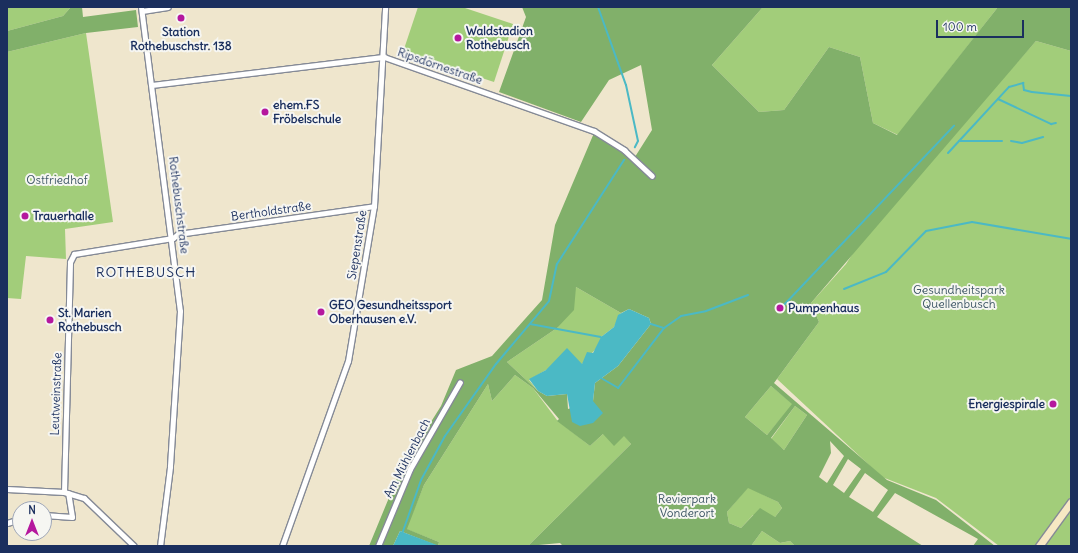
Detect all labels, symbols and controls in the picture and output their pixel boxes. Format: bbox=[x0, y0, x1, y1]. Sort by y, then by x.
scale bar bbox=[938, 12, 1026, 38]
marker: Station Rothebuschstr. 138 bbox=[176, 13, 186, 23]
text: 100 m bbox=[943, 19, 977, 34]
place label: Waldstadion Rothebusch bbox=[466, 24, 533, 52]
place label: Station Rothebuschstr. 138 bbox=[130, 25, 232, 53]
marker: Waldstadion Rothebusch bbox=[453, 33, 463, 43]
street label: Ripsdörnestraße bbox=[396, 45, 484, 87]
place label: ehem.FS Fröbelschule bbox=[273, 98, 341, 126]
marker: ehem.FS Fröbelschule bbox=[260, 107, 270, 117]
street label: Rothebuschstraße bbox=[166, 156, 192, 254]
park label: Ostfriedhof bbox=[26, 173, 88, 187]
street label: Bertholdstraße bbox=[230, 198, 312, 224]
place label: Trauerhalle bbox=[33, 209, 94, 223]
street label: Siepenstraße bbox=[344, 209, 370, 281]
marker: Trauerhalle bbox=[20, 211, 30, 221]
district label: ROTHEBUSCH bbox=[96, 264, 196, 280]
park label: Gesundheitspark Quellenbusch bbox=[913, 283, 1005, 311]
place label: GEO Gesundheitssport Oberhausen e.V. bbox=[329, 298, 452, 326]
place label: Pumpenhaus bbox=[788, 301, 859, 315]
marker: Pumpenhaus bbox=[775, 303, 785, 313]
place label: St. Marien Rothebusch bbox=[58, 306, 122, 334]
marker: GEO Gesundheitssport Oberhausen e.V. bbox=[316, 307, 326, 317]
marker: St. Marien Rothebusch bbox=[45, 315, 55, 325]
street label: Leutweinstraße bbox=[47, 352, 65, 436]
place label: Energiespirale bbox=[968, 397, 1045, 411]
marker: Energiespirale bbox=[1048, 399, 1058, 409]
street label: Am Mühlenbach bbox=[381, 416, 433, 500]
park label: Revierpark Vonderort bbox=[658, 492, 716, 520]
north arrow bbox=[12, 501, 52, 541]
text: N bbox=[28, 503, 36, 517]

